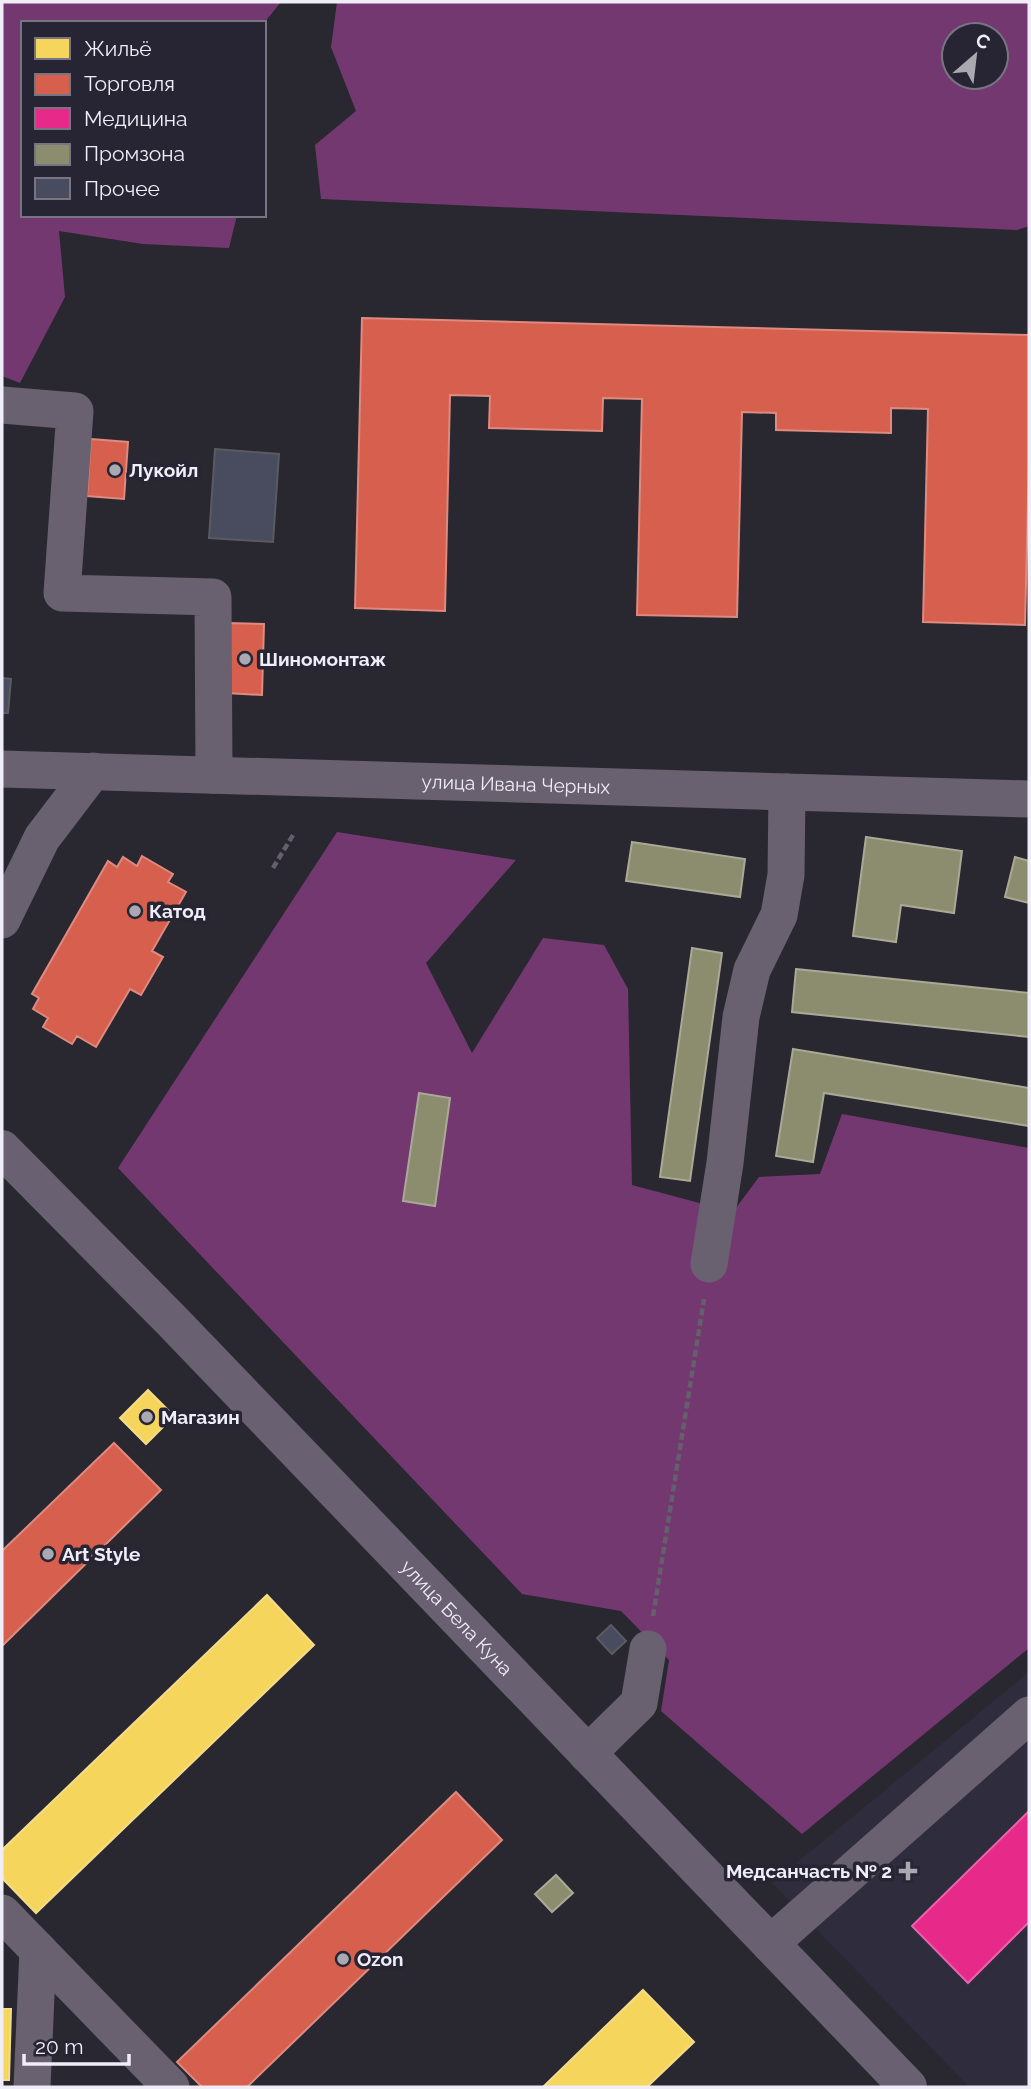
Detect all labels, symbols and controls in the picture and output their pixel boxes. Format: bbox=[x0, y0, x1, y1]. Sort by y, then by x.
legend bbox=[21, 21, 266, 217]
north arrow bbox=[940, 21, 1010, 91]
text: С bbox=[972, 28, 994, 54]
text: Жильё bbox=[84, 36, 152, 61]
text: Торговля bbox=[84, 71, 175, 96]
text: Медицина bbox=[84, 106, 188, 131]
text: Промзона bbox=[84, 141, 185, 166]
text: Прочее bbox=[84, 176, 160, 201]
place label: Лукойл bbox=[129, 459, 198, 481]
marker: Лукойл bbox=[107, 462, 123, 478]
place label: Шиномонтаж bbox=[259, 648, 386, 670]
marker: Шиномонтаж bbox=[237, 651, 253, 667]
street label: улица Ивана Черных bbox=[421, 770, 611, 798]
place label: Катод bbox=[149, 900, 206, 922]
marker: Катод bbox=[127, 903, 143, 919]
place label: Магазин bbox=[161, 1406, 240, 1428]
marker: Магазин bbox=[139, 1409, 155, 1425]
place label: Art Style bbox=[62, 1543, 141, 1565]
marker: Art Style bbox=[40, 1546, 56, 1562]
street label: улица Бела Куна bbox=[397, 1555, 517, 1680]
place label: Медсанчасть № 2 bbox=[726, 1860, 892, 1882]
marker: Медсанчасть № 2 bbox=[898, 1861, 918, 1881]
place label: Ozon bbox=[357, 1948, 404, 1970]
marker: Ozon bbox=[335, 1951, 351, 1967]
scale bar bbox=[24, 2022, 130, 2066]
text: 20 m bbox=[35, 2034, 83, 2059]

